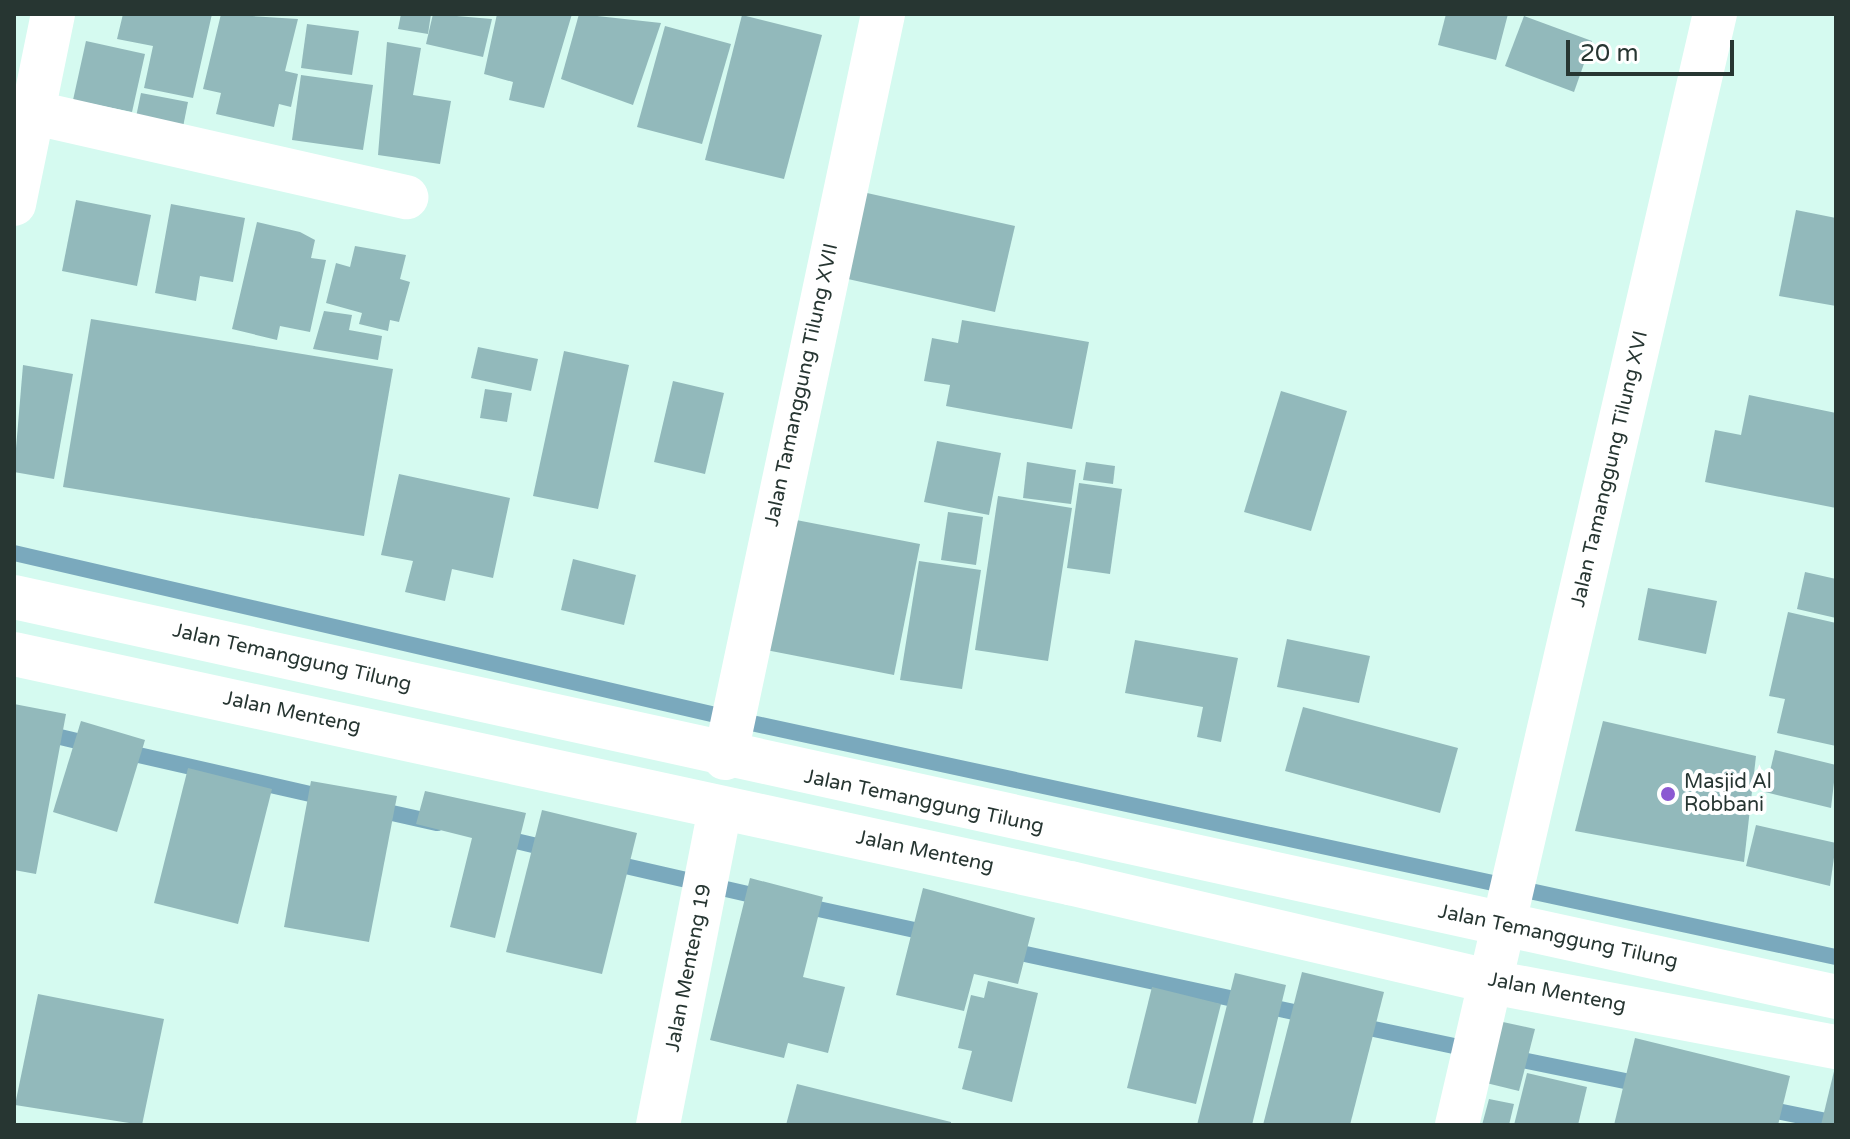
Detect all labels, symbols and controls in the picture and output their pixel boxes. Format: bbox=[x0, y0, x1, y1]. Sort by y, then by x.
scale bar bbox=[1570, 24, 1738, 74]
text: 20 m bbox=[1580, 39, 1638, 68]
street label: Jalan Tamanggung Tilung XVII bbox=[760, 241, 844, 529]
street label: Jalan Tamanggung Tilung XVI bbox=[1566, 328, 1654, 610]
street label: Jalan Temanggung Tilung bbox=[170, 619, 414, 697]
street label: Jalan Menteng bbox=[221, 687, 363, 739]
street label: Jalan Temanggung Tilung bbox=[802, 765, 1046, 839]
place label: Masjid Al Robbani bbox=[1684, 770, 1772, 817]
marker: Masjid Al Robbani bbox=[1659, 785, 1677, 803]
street label: Jalan Menteng bbox=[854, 826, 996, 878]
street label: Jalan Menteng 19 bbox=[661, 882, 717, 1054]
street label: Jalan Temanggung Tilung bbox=[1436, 900, 1680, 974]
street label: Jalan Menteng bbox=[1486, 968, 1628, 1018]

